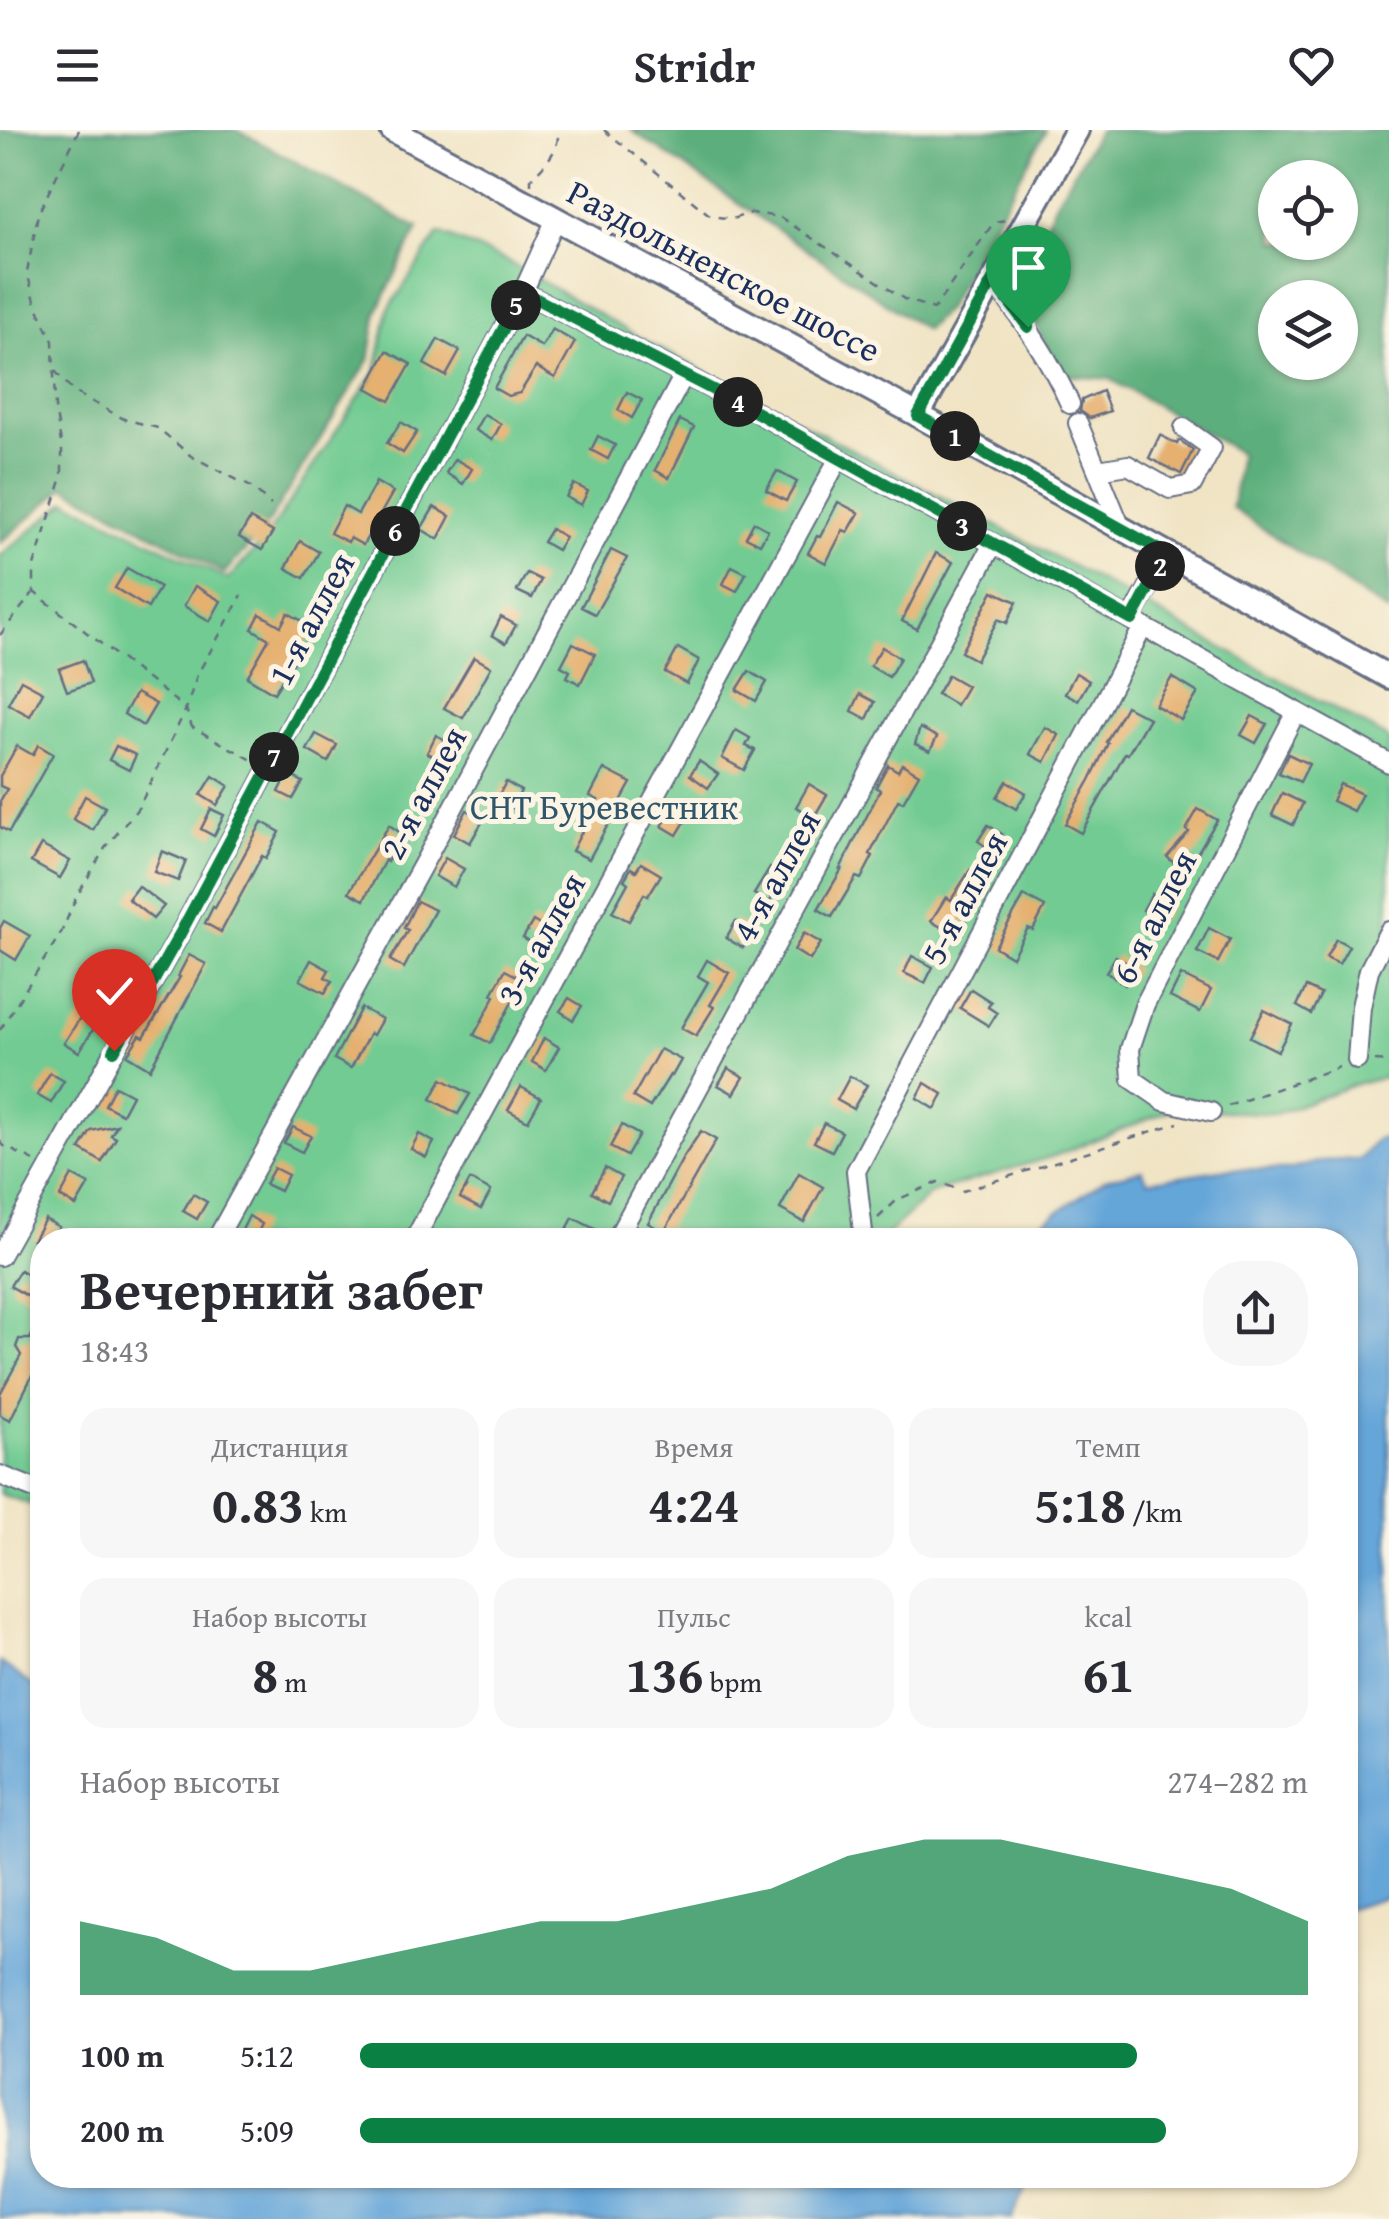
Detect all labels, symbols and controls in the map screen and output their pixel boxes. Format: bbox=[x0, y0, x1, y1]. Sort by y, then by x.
text: Stridr bbox=[634, 33, 755, 98]
icon: menu bbox=[50, 38, 105, 93]
icon: heart bbox=[1284, 38, 1339, 93]
map controls bbox=[1258, 160, 1358, 380]
button: locate bbox=[1258, 160, 1358, 260]
street label: Раздольненское шоссе bbox=[559, 166, 890, 375]
pin bbox=[986, 225, 1071, 328]
icon: arrive bbox=[1001, 240, 1056, 295]
pin: 5 bbox=[491, 280, 541, 330]
button: layers bbox=[1258, 280, 1358, 380]
text: 5 bbox=[509, 284, 523, 325]
pin: 4 bbox=[713, 377, 763, 427]
text: 4 bbox=[731, 381, 745, 422]
pin: 1 bbox=[930, 411, 980, 461]
text: 1 bbox=[948, 415, 962, 456]
pin: 3 bbox=[937, 501, 987, 551]
text: 3 bbox=[955, 505, 969, 546]
pin: 6 bbox=[370, 506, 420, 556]
text: 6 bbox=[388, 510, 402, 551]
pin: 2 bbox=[1135, 541, 1185, 591]
street label: 1-я аллея bbox=[254, 543, 367, 694]
text: 2 bbox=[1153, 545, 1167, 586]
street label: 2-я аллея bbox=[366, 717, 479, 868]
pin: 7 bbox=[249, 732, 299, 782]
text: 7 bbox=[267, 736, 281, 777]
park label: СНТ Буревестник bbox=[470, 781, 739, 832]
street label: 4-я аллея bbox=[718, 801, 833, 951]
street label: 5-я аллея bbox=[907, 822, 1020, 973]
street label: 6-я аллея bbox=[1098, 841, 1209, 992]
street label: 3-я аллея bbox=[483, 864, 598, 1014]
pin bbox=[72, 949, 157, 1052]
icon: check bbox=[87, 964, 142, 1019]
text: Вечерний забег bbox=[80, 1249, 483, 1329]
button: share bbox=[1203, 1261, 1308, 1366]
text: 18:43 bbox=[80, 1327, 149, 1374]
text: Дистанция bbox=[211, 1426, 348, 1467]
text: Время bbox=[655, 1426, 733, 1467]
text: Темп bbox=[1076, 1426, 1141, 1467]
text: 0.83 bbox=[212, 1467, 304, 1540]
text: 4:24 bbox=[648, 1467, 740, 1540]
text: 5:18 bbox=[1034, 1467, 1126, 1540]
text: km bbox=[304, 1491, 347, 1532]
text: /km bbox=[1126, 1491, 1182, 1532]
text: Набор высоты bbox=[192, 1596, 367, 1637]
text: Пульс bbox=[657, 1596, 731, 1637]
text: kcal bbox=[1084, 1596, 1132, 1637]
text: 8 bbox=[252, 1637, 278, 1710]
text: 136 bbox=[626, 1637, 704, 1710]
text: 61 bbox=[1082, 1637, 1134, 1710]
text: m bbox=[278, 1661, 307, 1702]
text: bpm bbox=[704, 1661, 762, 1702]
text: Набор высоты bbox=[80, 1758, 280, 1805]
text: 274–282 m bbox=[1167, 1758, 1308, 1805]
text: 100 m bbox=[80, 2032, 164, 2079]
text: 5:12 bbox=[240, 2032, 294, 2079]
text: 200 m bbox=[80, 2107, 164, 2154]
text: 5:09 bbox=[240, 2107, 294, 2154]

